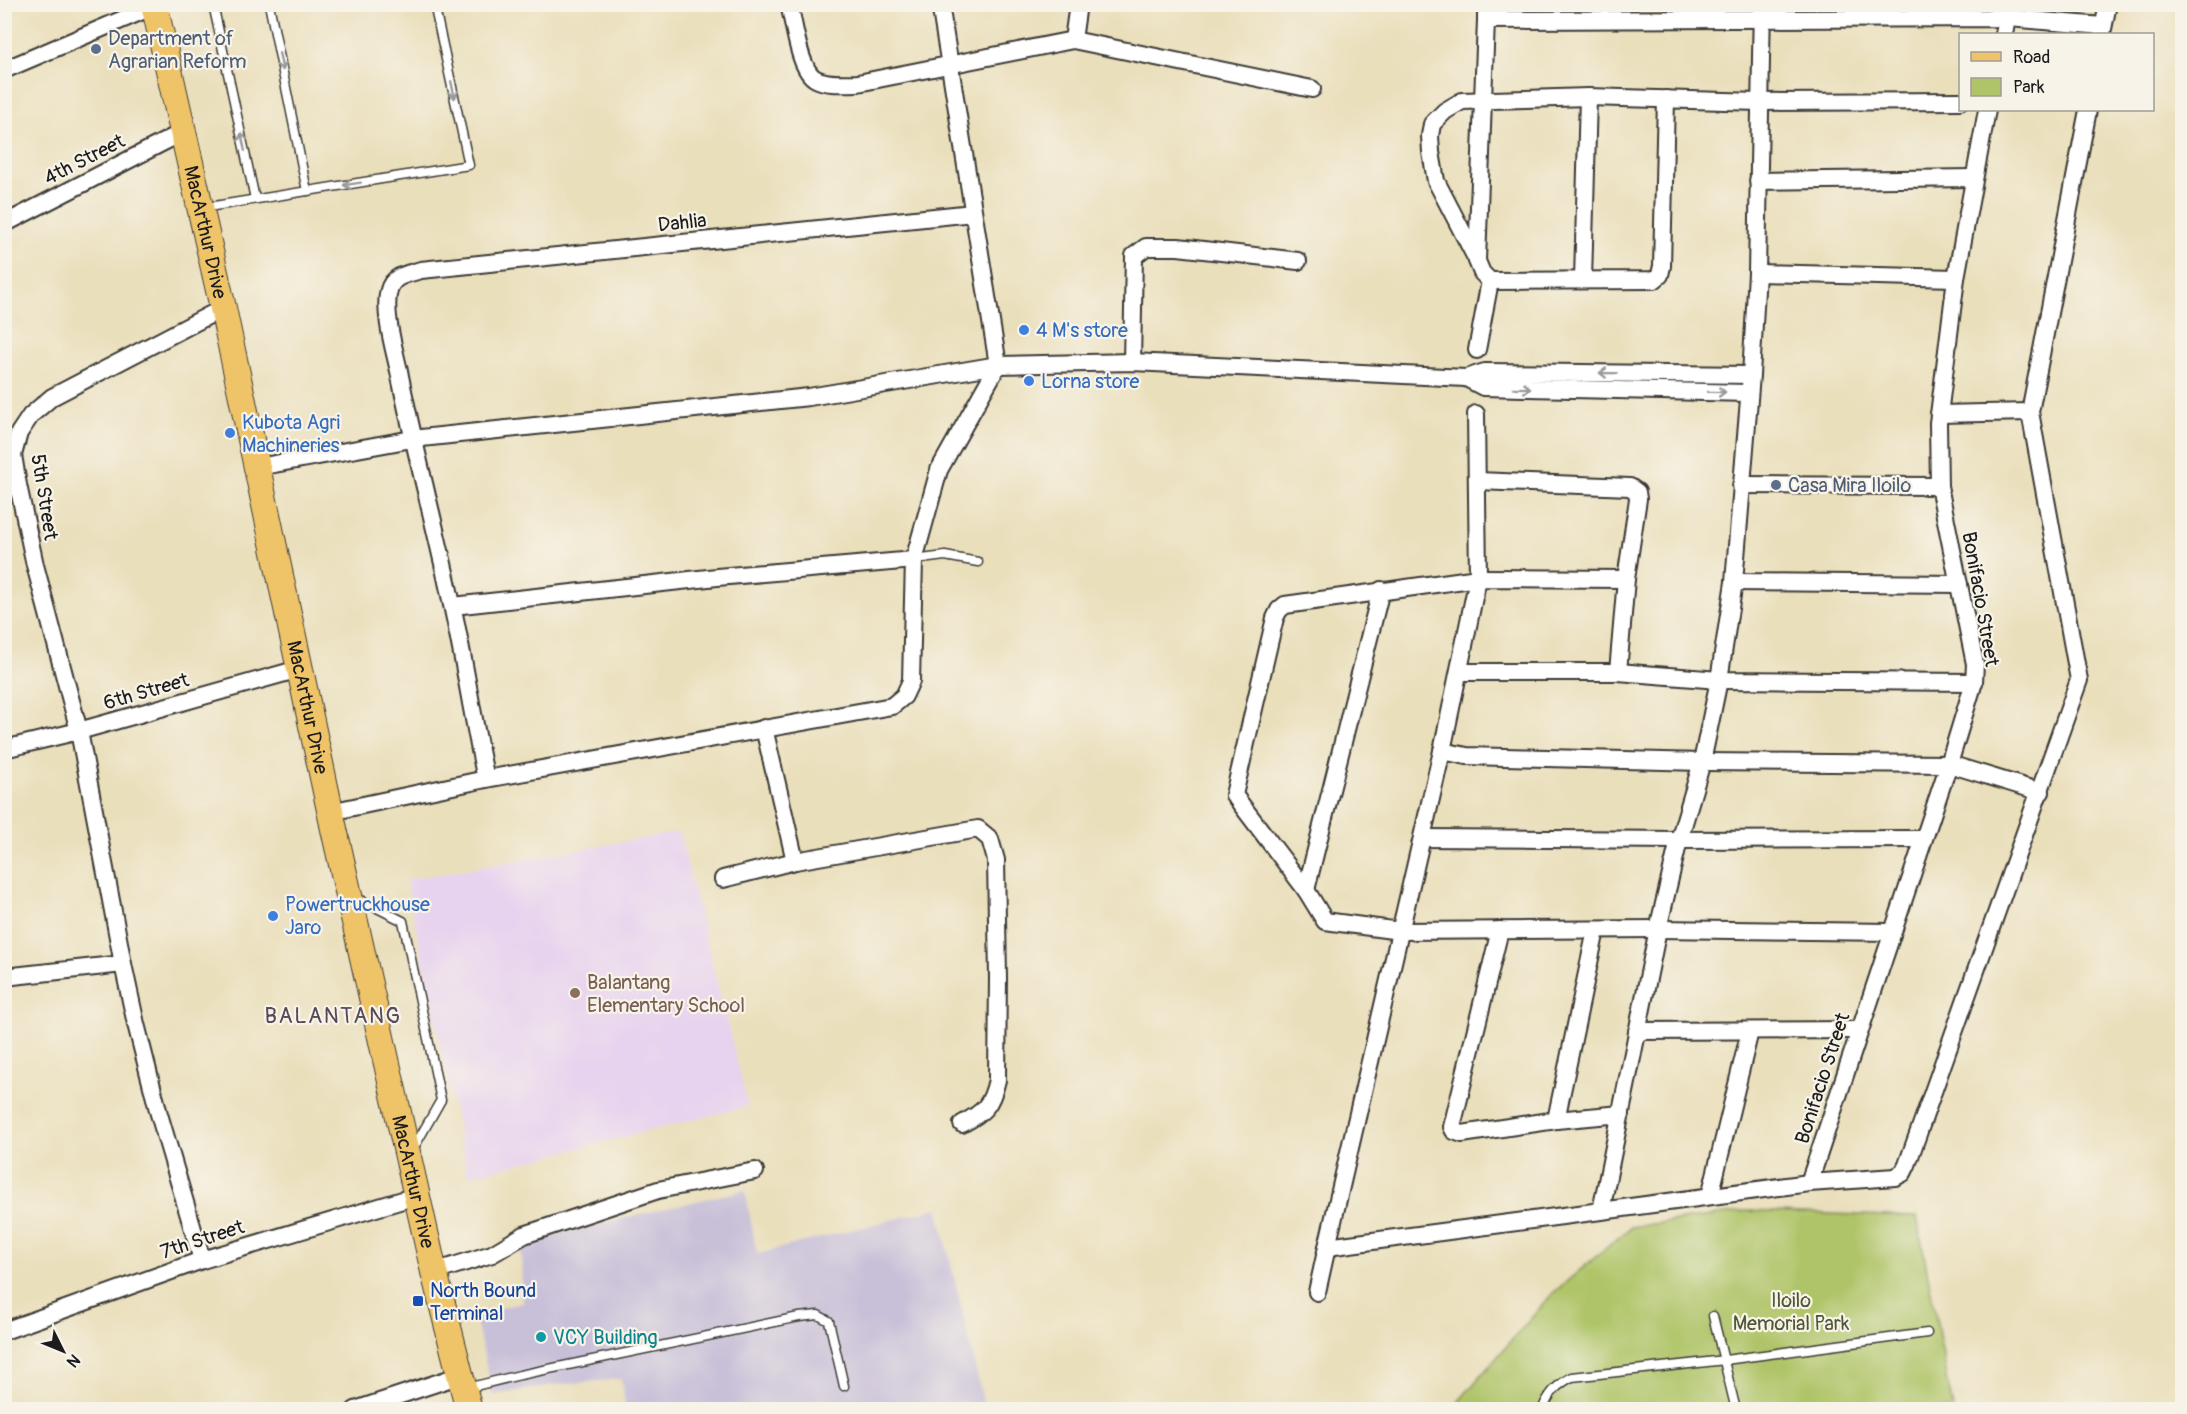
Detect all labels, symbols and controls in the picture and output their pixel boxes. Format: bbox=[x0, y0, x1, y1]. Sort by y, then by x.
place label: Department of Agrarian Reform bbox=[108, 26, 247, 74]
legend bbox=[1959, 33, 2154, 111]
marker: Department of Agrarian Reform bbox=[89, 42, 103, 56]
text: Road bbox=[2013, 46, 2050, 69]
one-way arrow bbox=[275, 52, 287, 71]
text: Park bbox=[2013, 76, 2045, 99]
one-way arrow bbox=[448, 80, 459, 99]
street label: 4th Street bbox=[40, 128, 130, 190]
one-way arrow bbox=[237, 133, 248, 152]
street label: MacArthur Drive bbox=[178, 163, 233, 301]
one-way arrow bbox=[343, 178, 363, 189]
street label: Dahlia bbox=[656, 208, 708, 237]
place label: 4 M's store bbox=[1036, 318, 1128, 343]
marker: 4 M's store bbox=[1017, 323, 1031, 337]
one-way arrow bbox=[1599, 368, 1619, 379]
place label: Lorna store bbox=[1041, 369, 1140, 394]
marker: Lorna store bbox=[1022, 374, 1036, 388]
one-way arrow bbox=[1511, 382, 1531, 394]
one-way arrow bbox=[1706, 387, 1726, 398]
place label: Kubota Agri Machineries bbox=[242, 410, 340, 458]
marker: Kubota Agri Machineries bbox=[223, 426, 237, 440]
street label: 5th Street bbox=[25, 452, 64, 543]
place label: Casa Mira Iloilo bbox=[1788, 473, 1911, 498]
marker: Casa Mira Iloilo bbox=[1769, 478, 1783, 492]
street label: Bonifacio Street bbox=[1956, 530, 2005, 669]
street label: MacArthur Drive bbox=[281, 638, 334, 777]
street label: 6th Street bbox=[101, 667, 193, 716]
place label: Powertruckhouse Jaro bbox=[285, 892, 430, 940]
marker: Powertruckhouse Jaro bbox=[266, 909, 280, 923]
place label: Balantang Elementary School bbox=[587, 970, 745, 1018]
marker: Balantang Elementary School bbox=[568, 986, 582, 1000]
district label: BALANTANG bbox=[264, 1002, 402, 1030]
street label: Bonifacio Street bbox=[1790, 1009, 1856, 1147]
street label: MacArthur Drive bbox=[386, 1113, 440, 1251]
street label: 7th Street bbox=[157, 1214, 248, 1265]
place label: North Bound Terminal bbox=[430, 1278, 536, 1326]
park label: Iloilo Memorial Park bbox=[1733, 1288, 1850, 1336]
marker: North Bound Terminal bbox=[411, 1294, 425, 1308]
north arrow bbox=[33, 1321, 93, 1381]
place label: VCY Building bbox=[553, 1325, 658, 1350]
marker: VCY Building bbox=[534, 1330, 548, 1344]
text: N bbox=[62, 1350, 84, 1371]

